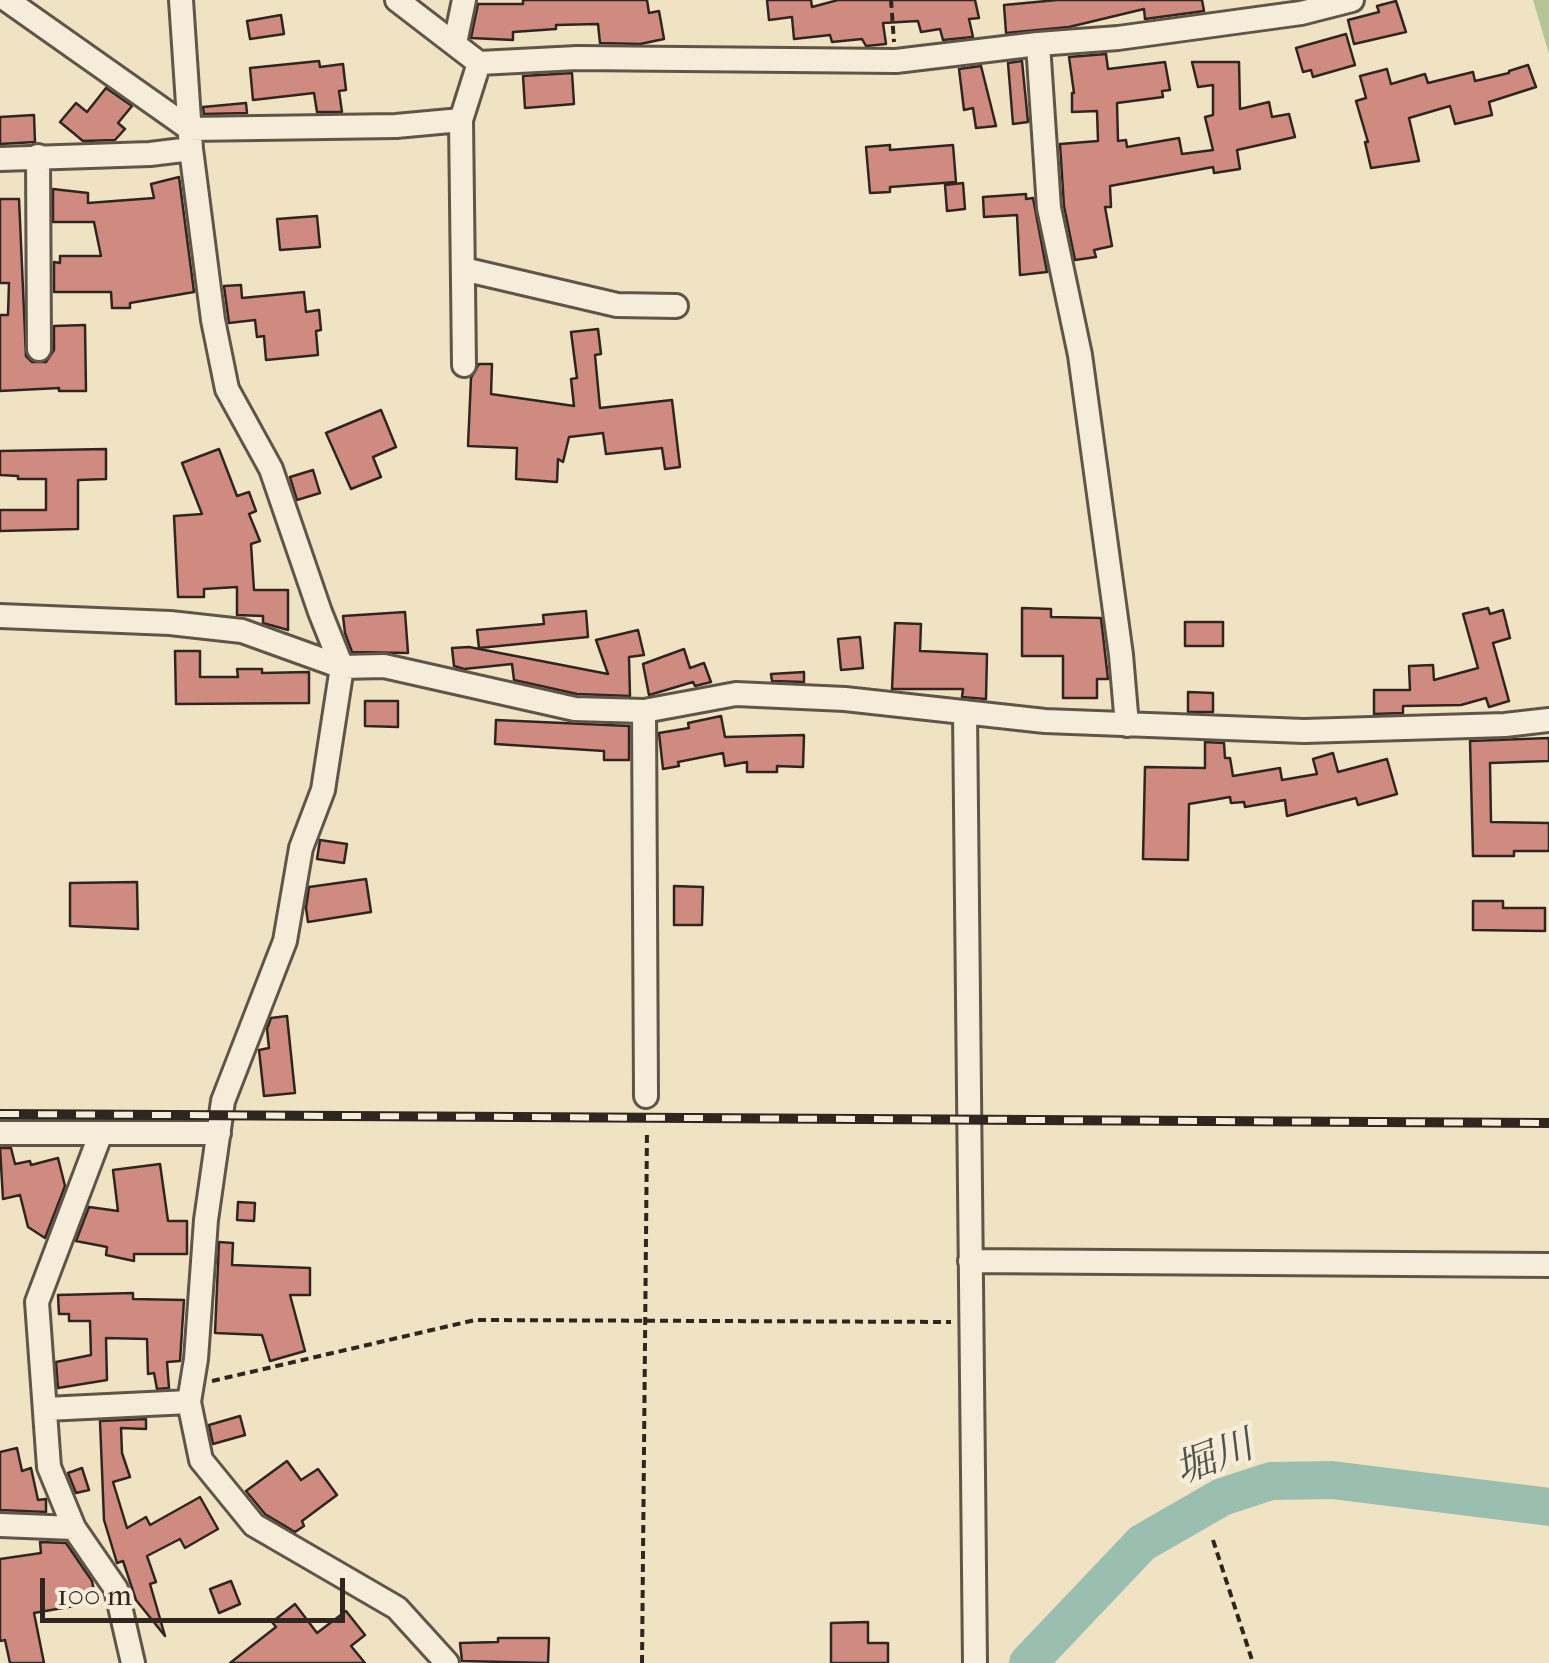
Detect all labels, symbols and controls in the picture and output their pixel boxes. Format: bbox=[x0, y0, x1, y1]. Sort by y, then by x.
water label: 堀川 bbox=[1169, 1423, 1261, 1497]
scale bar bbox=[45, 1558, 350, 1620]
text: 100 m bbox=[57, 1578, 132, 1613]

